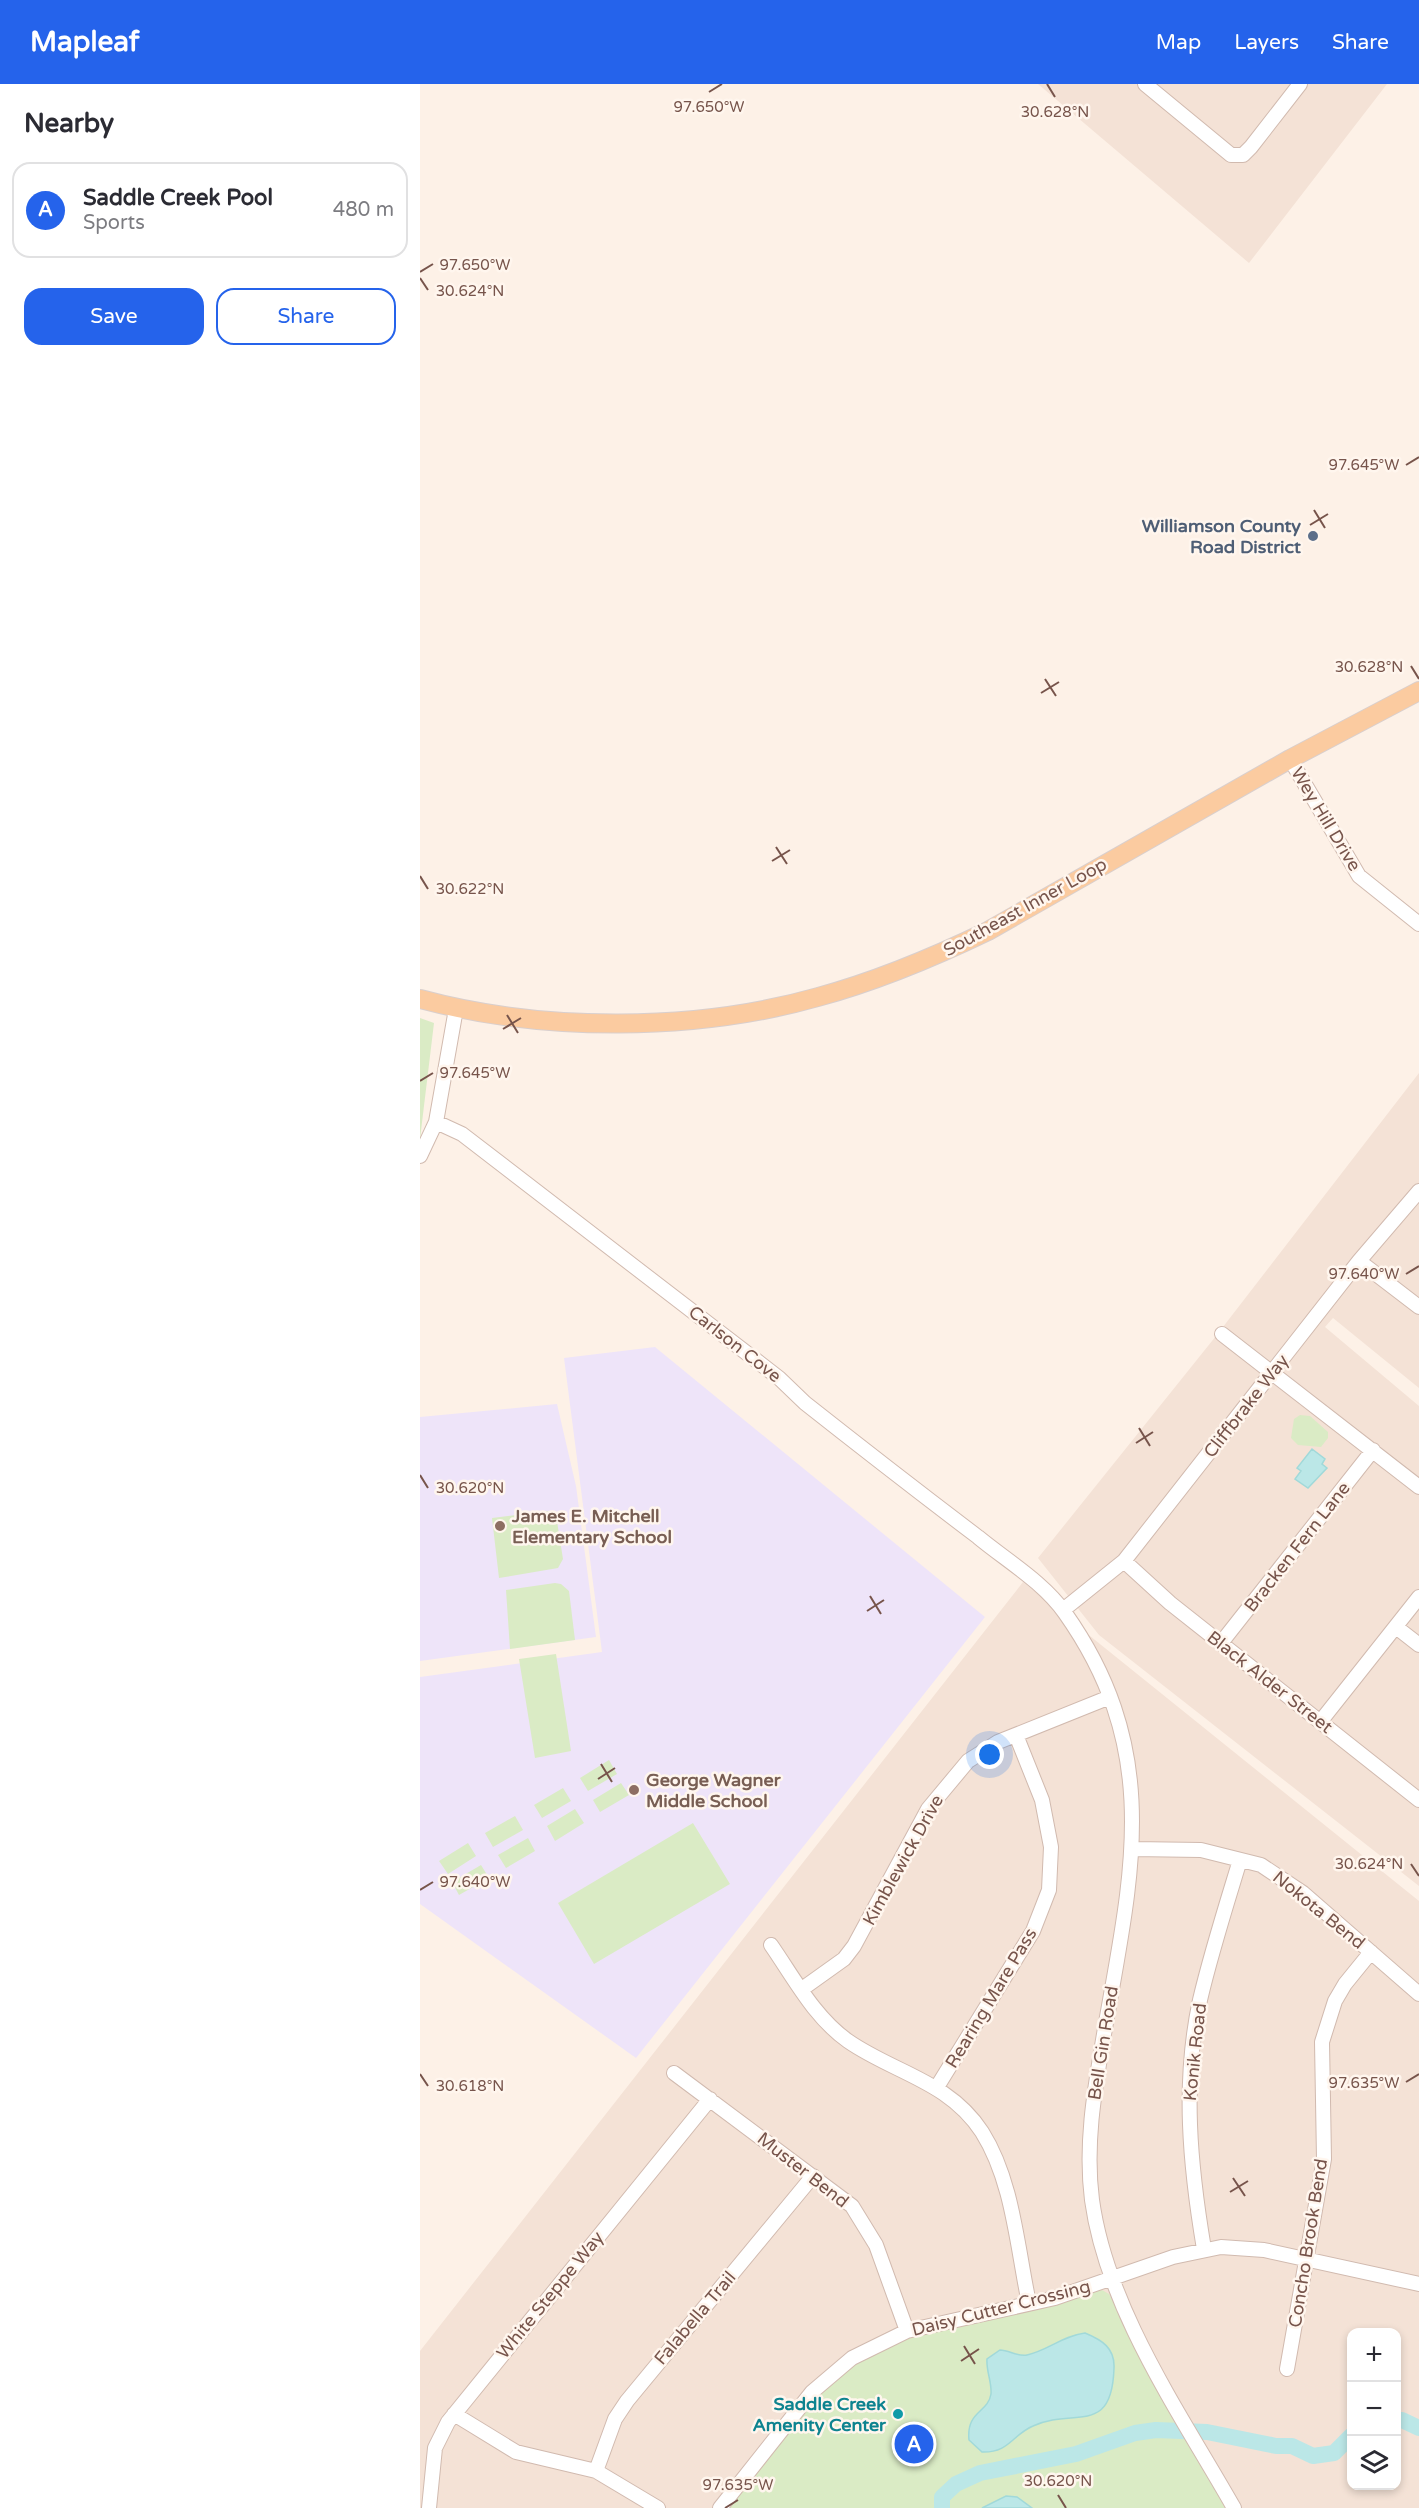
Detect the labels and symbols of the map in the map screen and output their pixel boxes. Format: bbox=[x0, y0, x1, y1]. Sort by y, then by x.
text: 97.650°W bbox=[673, 98, 745, 116]
text: 30.628°N bbox=[1021, 103, 1089, 121]
text: 97.650°W bbox=[439, 256, 511, 274]
text: 30.624°N bbox=[436, 282, 504, 300]
text: 97.645°W bbox=[1329, 456, 1399, 474]
place label: Williamson County Road District bbox=[1142, 515, 1301, 558]
marker: Williamson County Road District bbox=[1306, 529, 1320, 543]
text: 30.628°N bbox=[1335, 658, 1403, 676]
street label: Wey Hill Drive bbox=[1286, 763, 1366, 875]
street label: Southeast Inner Loop bbox=[939, 853, 1111, 961]
text: 30.622°N bbox=[436, 880, 504, 898]
text: 97.645°W bbox=[440, 1064, 510, 1082]
text: 97.640°W bbox=[1328, 1265, 1400, 1283]
street label: Carlson Cove bbox=[684, 1301, 786, 1387]
street label: Cliffbrake Way bbox=[1199, 1350, 1293, 1462]
street label: Bracken Fern Lane bbox=[1239, 1478, 1355, 1616]
text: 30.620°N bbox=[436, 1479, 504, 1497]
place label: James E. Mitchell Elementary School bbox=[511, 1505, 672, 1548]
marker: James E. Mitchell Elementary School bbox=[493, 1519, 507, 1533]
street label: Black Alder Street bbox=[1203, 1626, 1337, 1738]
your location bbox=[975, 1740, 1004, 1769]
place label: George Wagner Middle School bbox=[646, 1769, 782, 1812]
marker: George Wagner Middle School bbox=[627, 1783, 641, 1797]
street label: Kimblewick Drive bbox=[858, 1791, 948, 1929]
text: 30.624°N bbox=[1335, 1855, 1403, 1873]
street label: Nokota Bend bbox=[1268, 1866, 1370, 1954]
text: 97.640°W bbox=[439, 1873, 511, 1891]
street label: Rearing Mare Pass bbox=[940, 1924, 1042, 2072]
street label: Bell Gin Road bbox=[1083, 1984, 1123, 2102]
street label: Konik Road bbox=[1179, 2002, 1211, 2102]
text: 97.635°W bbox=[1329, 2074, 1399, 2092]
text: 30.618°N bbox=[436, 2077, 504, 2095]
street label: Muster Bend bbox=[753, 2127, 853, 2213]
street label: Concho Brook Bend bbox=[1284, 2157, 1332, 2329]
street label: White Steppe Way bbox=[492, 2227, 608, 2363]
street label: Falabella Trail bbox=[649, 2267, 741, 2369]
street label: Daisy Cutter Crossing bbox=[909, 2275, 1093, 2341]
place label: Saddle Creek Amenity Center bbox=[752, 2393, 887, 2436]
marker: Saddle Creek Amenity Center bbox=[891, 2407, 905, 2421]
pin: A bbox=[894, 2422, 934, 2466]
text: 30.620°N bbox=[1024, 2472, 1092, 2490]
text: 97.635°W bbox=[703, 2476, 773, 2494]

